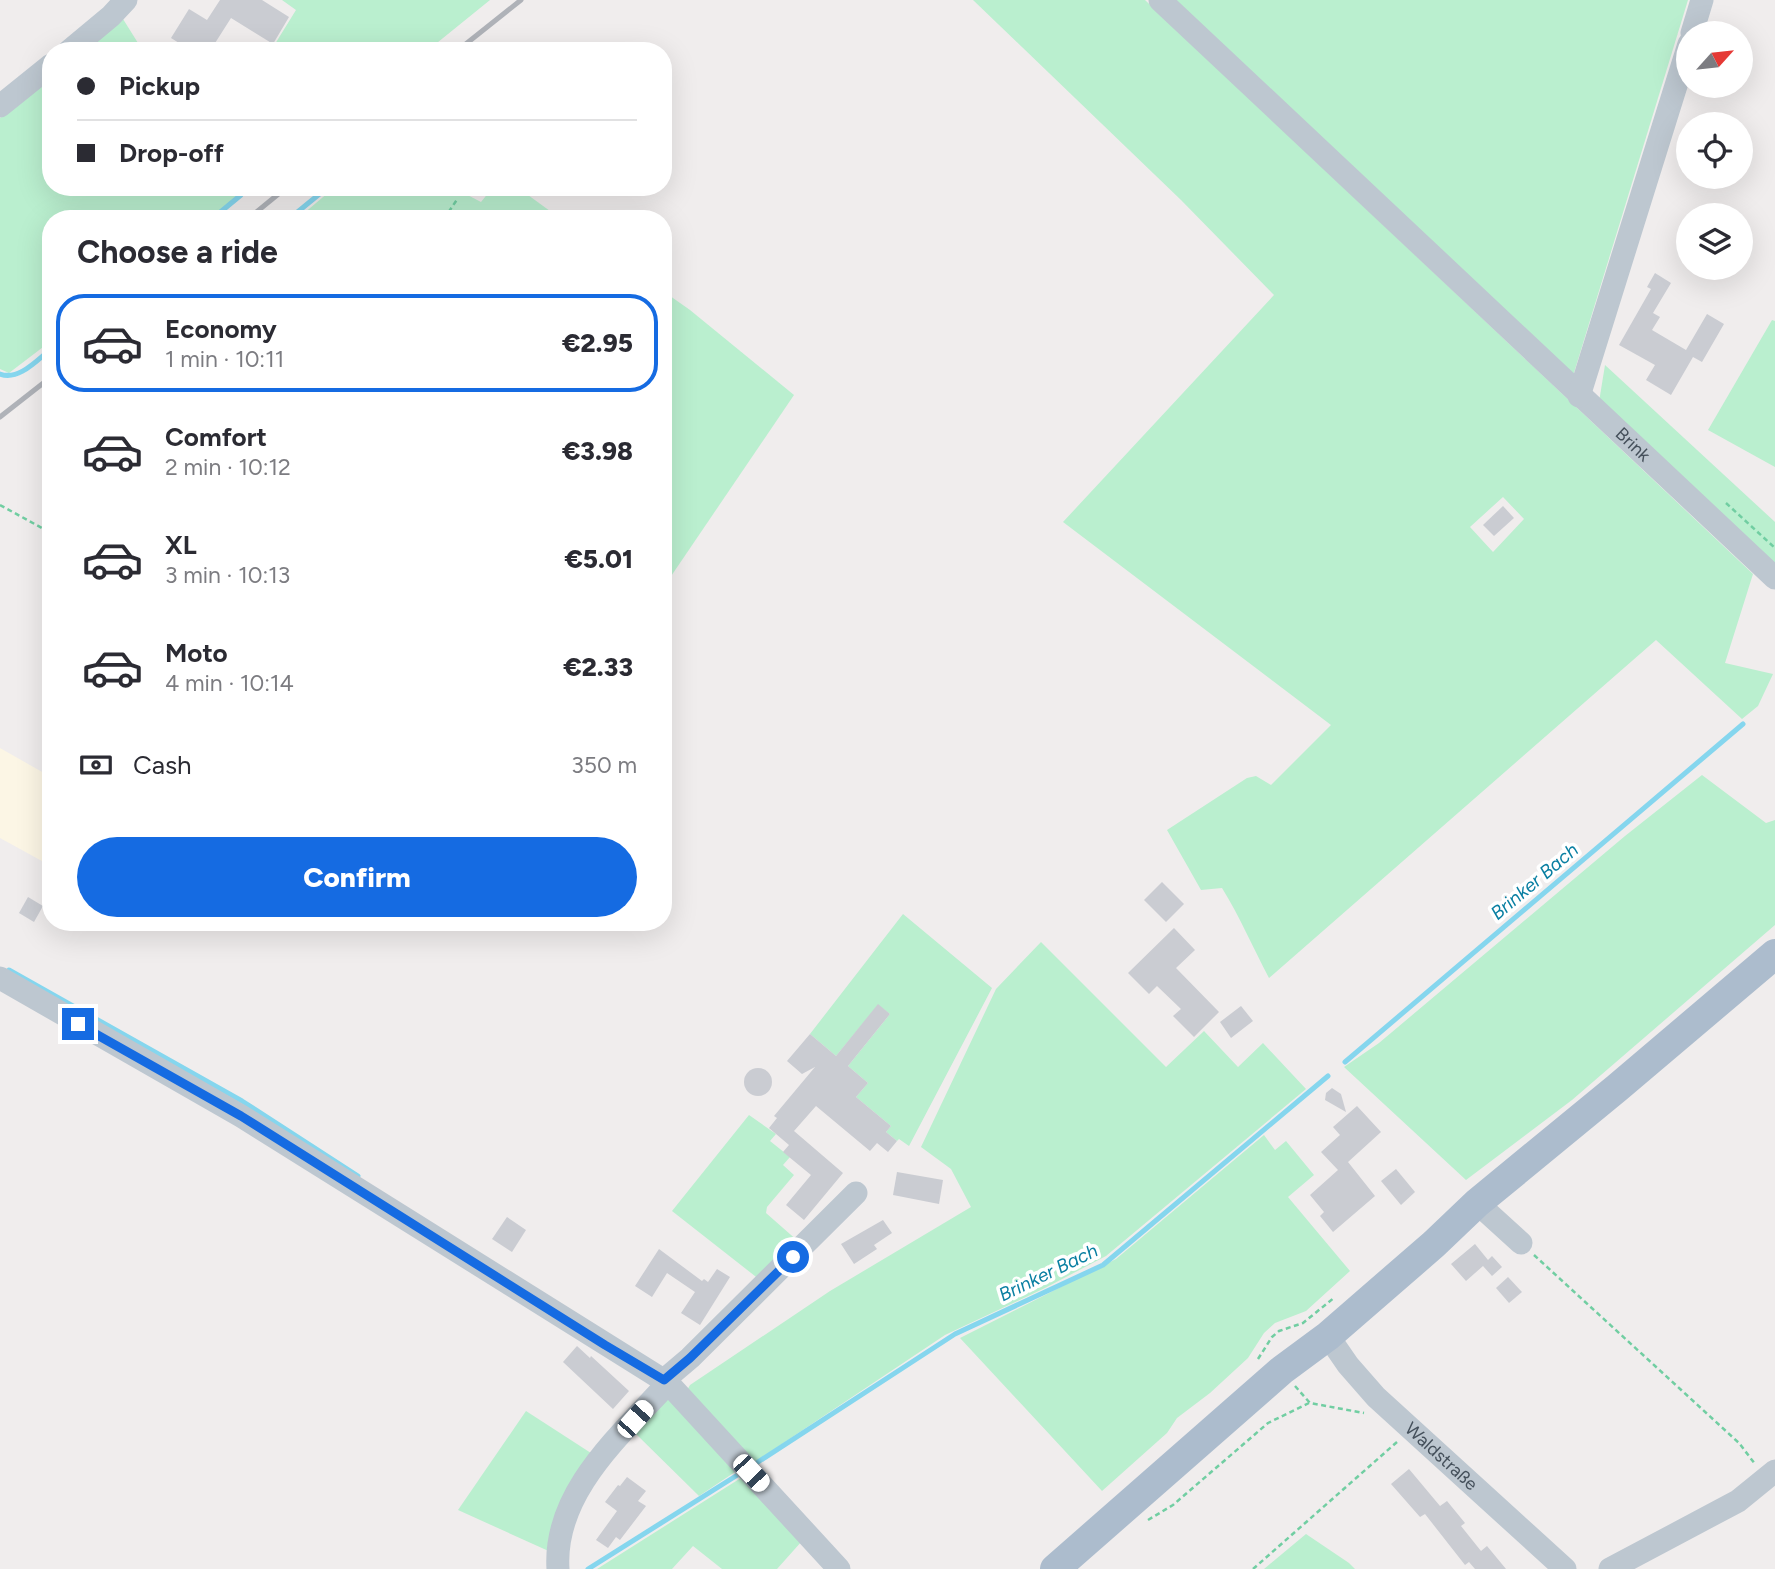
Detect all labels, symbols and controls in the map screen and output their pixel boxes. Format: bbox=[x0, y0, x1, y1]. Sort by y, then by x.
north arrow bbox=[1676, 21, 1754, 98]
map controls bbox=[1676, 21, 1753, 280]
text: Pickup bbox=[119, 70, 200, 102]
button: locate bbox=[1676, 112, 1753, 189]
text: Drop-off bbox=[119, 137, 224, 169]
button: layers bbox=[1676, 203, 1753, 280]
text: Choose a ride bbox=[77, 233, 278, 271]
icon: car bbox=[81, 312, 144, 375]
text: Economy bbox=[165, 313, 277, 345]
text: €2.95 bbox=[562, 327, 633, 359]
text: 1 min · 10:11 bbox=[165, 345, 284, 373]
icon: car bbox=[81, 420, 144, 483]
text: Comfort bbox=[165, 421, 267, 453]
street label: Brink bbox=[1611, 423, 1655, 466]
text: €3.98 bbox=[562, 435, 633, 467]
text: 2 min · 10:12 bbox=[165, 453, 291, 481]
icon: car bbox=[81, 528, 144, 591]
text: XL bbox=[165, 529, 197, 561]
text: €5.01 bbox=[564, 543, 633, 575]
text: 3 min · 10:13 bbox=[165, 561, 290, 589]
icon: car bbox=[81, 636, 144, 699]
text: Moto bbox=[165, 637, 228, 669]
text: €2.33 bbox=[563, 651, 633, 683]
text: 4 min · 10:14 bbox=[165, 669, 294, 697]
icon: cash bbox=[77, 746, 115, 784]
text: Cash bbox=[133, 749, 192, 781]
text: 350 m bbox=[571, 751, 637, 779]
button: Confirm bbox=[77, 837, 637, 917]
water label: Brinker Bach bbox=[1486, 838, 1583, 925]
route end bbox=[62, 1008, 94, 1040]
water label: Brinker Bach bbox=[995, 1238, 1102, 1306]
route start bbox=[777, 1241, 809, 1273]
car bbox=[614, 1396, 657, 1442]
street label: Waldstraße bbox=[1400, 1418, 1482, 1495]
car bbox=[729, 1450, 774, 1496]

